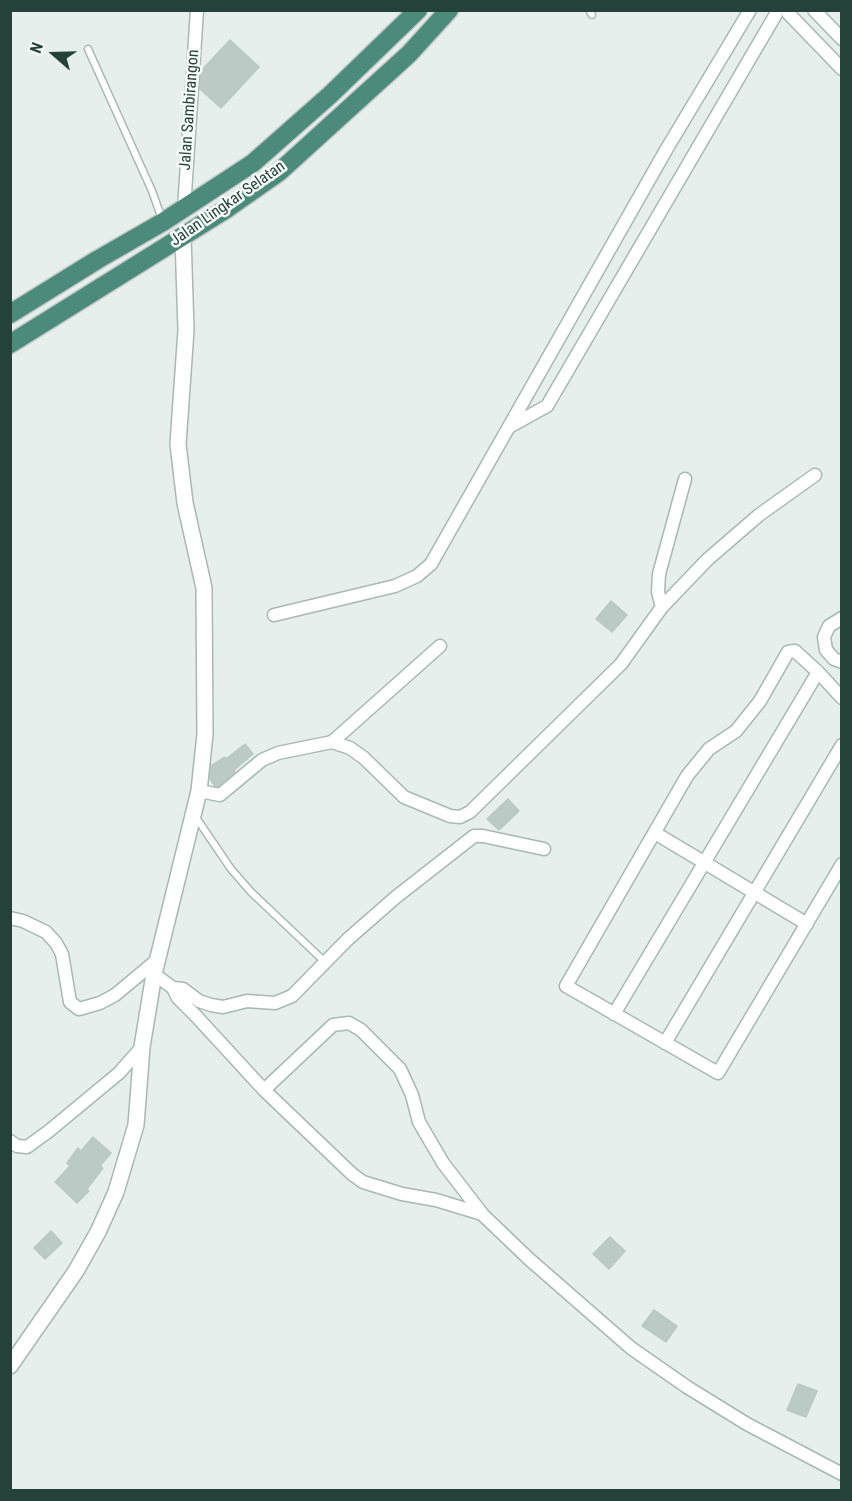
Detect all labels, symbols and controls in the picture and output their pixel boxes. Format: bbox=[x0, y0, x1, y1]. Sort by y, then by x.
north arrow bbox=[24, 24, 84, 84]
text: N bbox=[26, 40, 47, 56]
street label: Jalan Sambirangon bbox=[176, 49, 204, 171]
street label: Jalan Lingkar Selatan bbox=[167, 157, 289, 251]

